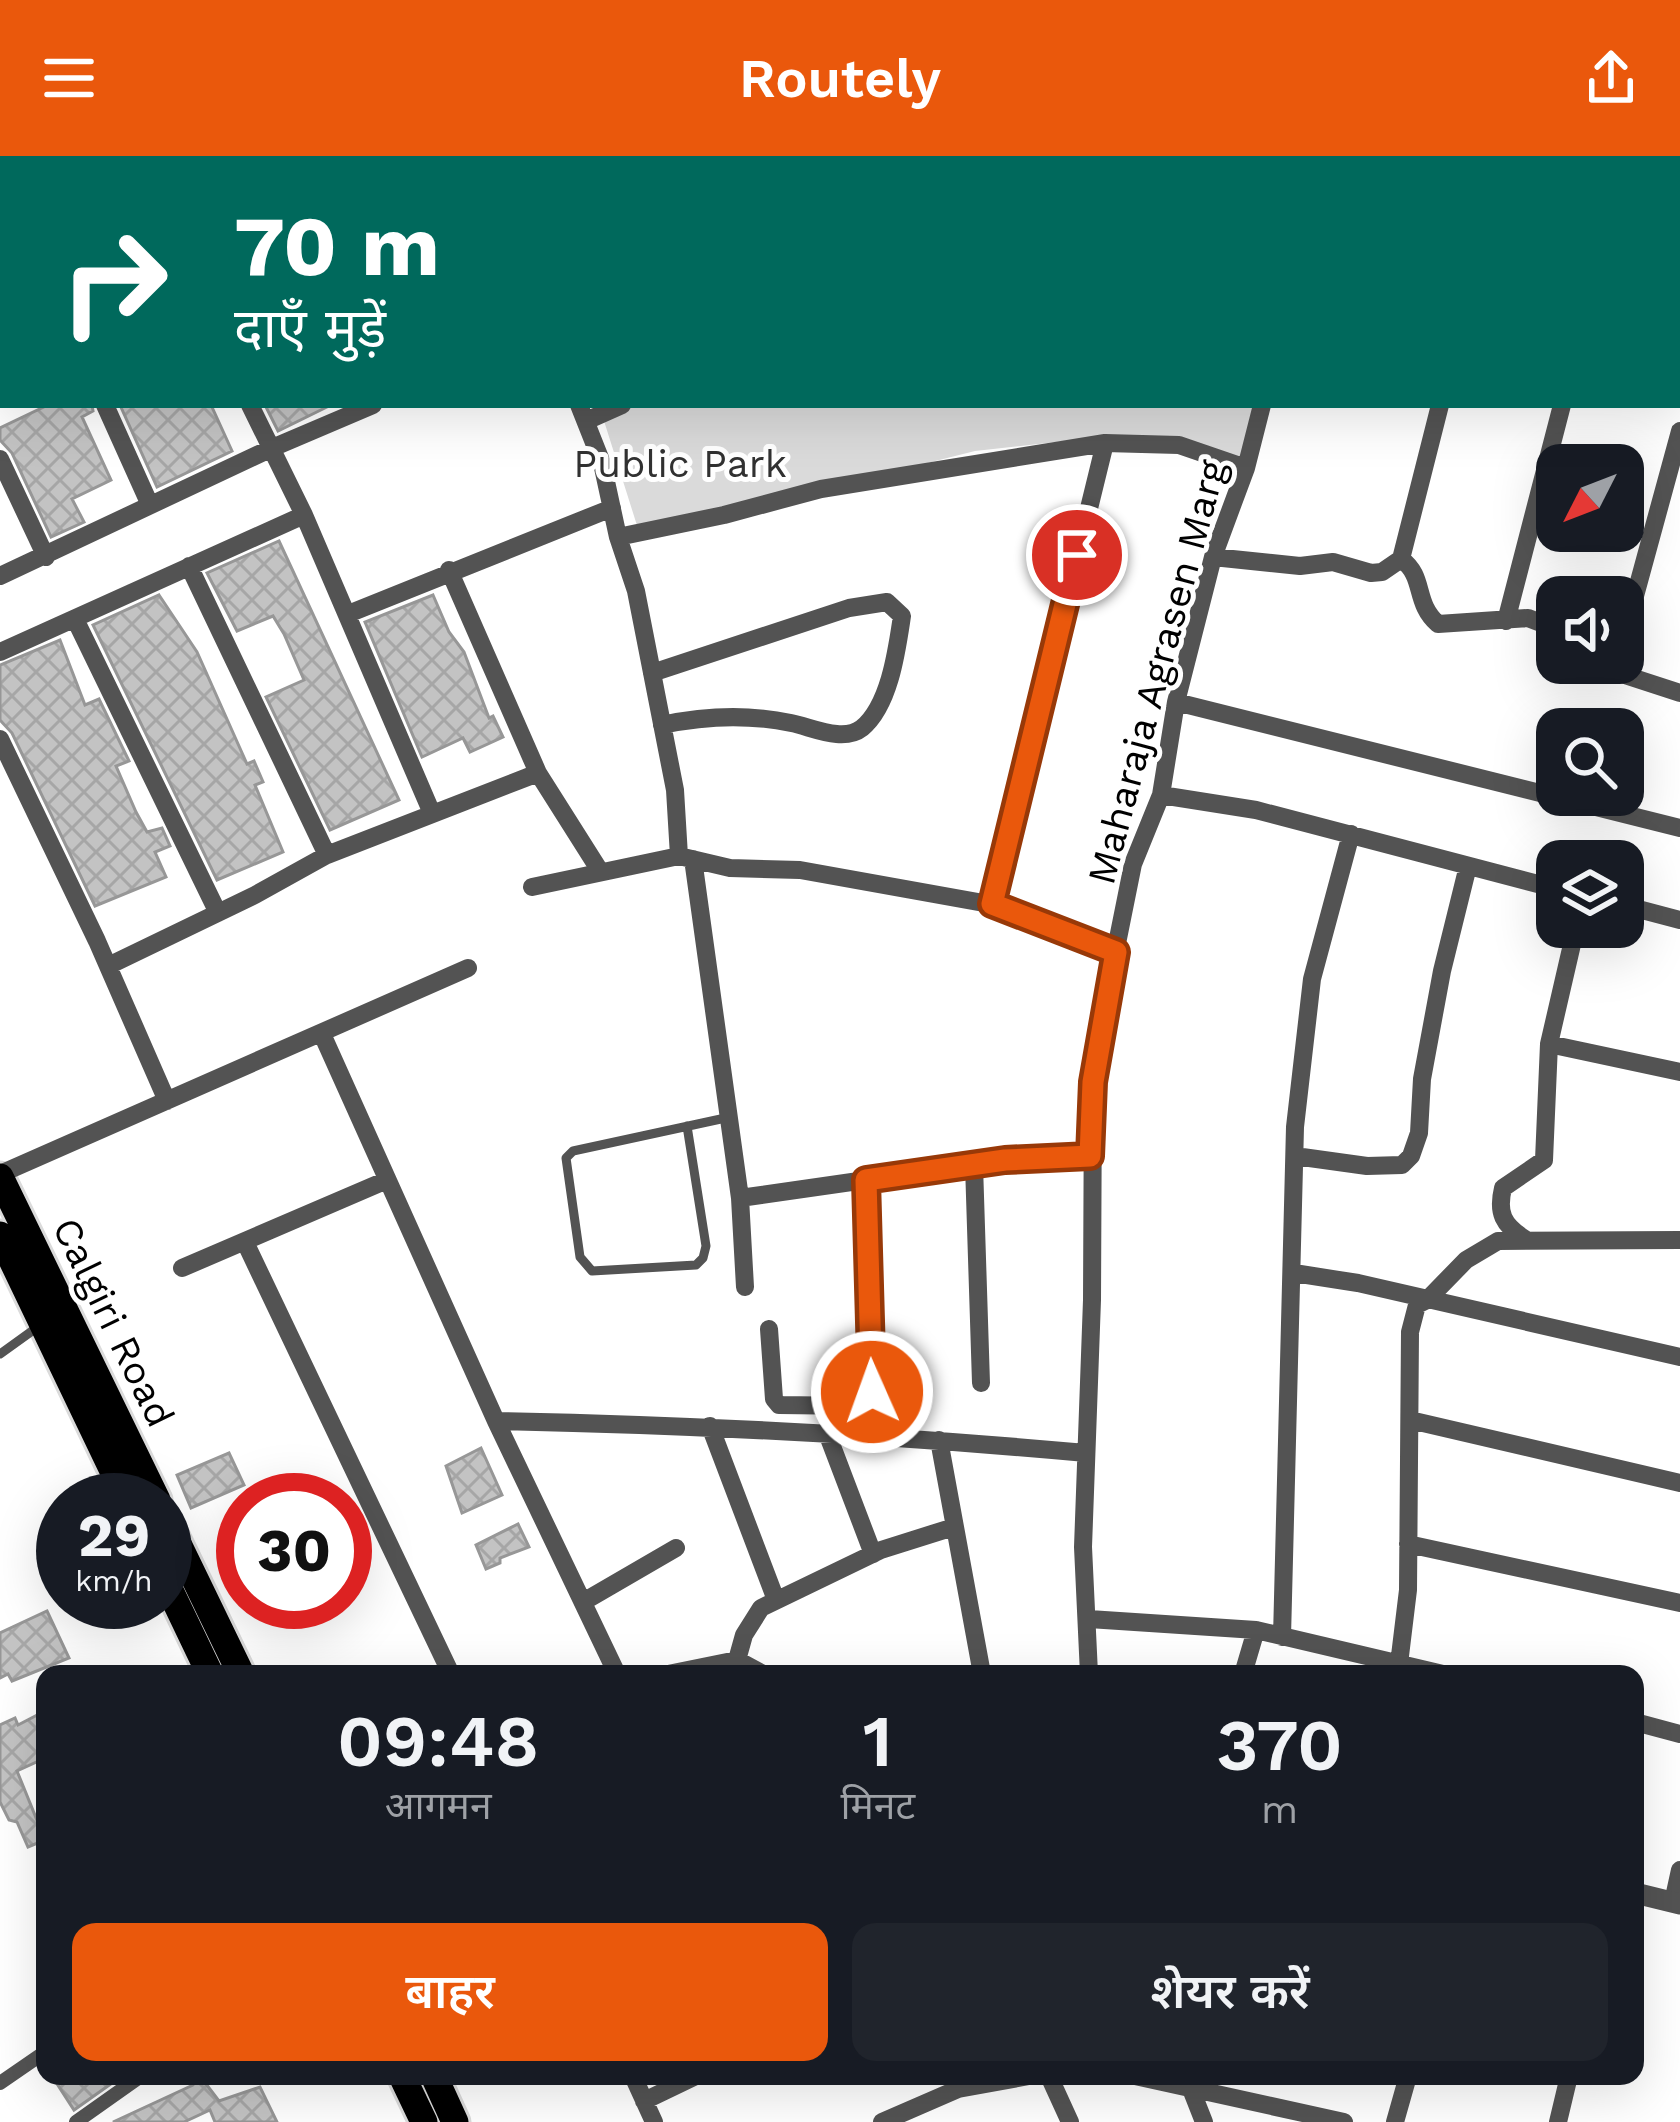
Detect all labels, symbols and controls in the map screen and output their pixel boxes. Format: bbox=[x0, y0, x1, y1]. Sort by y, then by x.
icon: menu bbox=[36, 45, 102, 111]
icon: share bbox=[1578, 45, 1644, 111]
text: Routely bbox=[739, 47, 941, 110]
text: 70 m bbox=[234, 197, 440, 295]
icon: right bbox=[36, 204, 192, 360]
text: दाएँ मुड़ें bbox=[234, 297, 386, 360]
park label: Public Park bbox=[573, 441, 787, 486]
north arrow bbox=[1536, 444, 1644, 552]
map controls bbox=[1536, 444, 1644, 948]
street label: Maharaja Agrasen Marg bbox=[1078, 455, 1235, 889]
pin bbox=[1026, 504, 1128, 606]
icon: arrive bbox=[1044, 522, 1110, 588]
button: sound bbox=[1536, 576, 1644, 684]
button: search bbox=[1536, 708, 1644, 816]
button: layers bbox=[1536, 840, 1644, 948]
street label: Calgiri Road bbox=[44, 1210, 183, 1434]
position arrow bbox=[809, 1329, 935, 1455]
speed limit sign: 30 bbox=[216, 1473, 372, 1629]
text: 29 bbox=[78, 1500, 150, 1571]
text: km/h bbox=[75, 1563, 153, 1598]
text: 09:48 bbox=[337, 1699, 539, 1783]
text: 1 bbox=[863, 1699, 893, 1783]
text: 370 bbox=[1216, 1703, 1343, 1787]
text: आगमन bbox=[385, 1783, 492, 1828]
text: मिनट bbox=[840, 1783, 915, 1828]
text: m bbox=[1261, 1787, 1298, 1832]
button: बाहर bbox=[72, 1923, 828, 2061]
button: शेयर करें bbox=[852, 1923, 1608, 2061]

